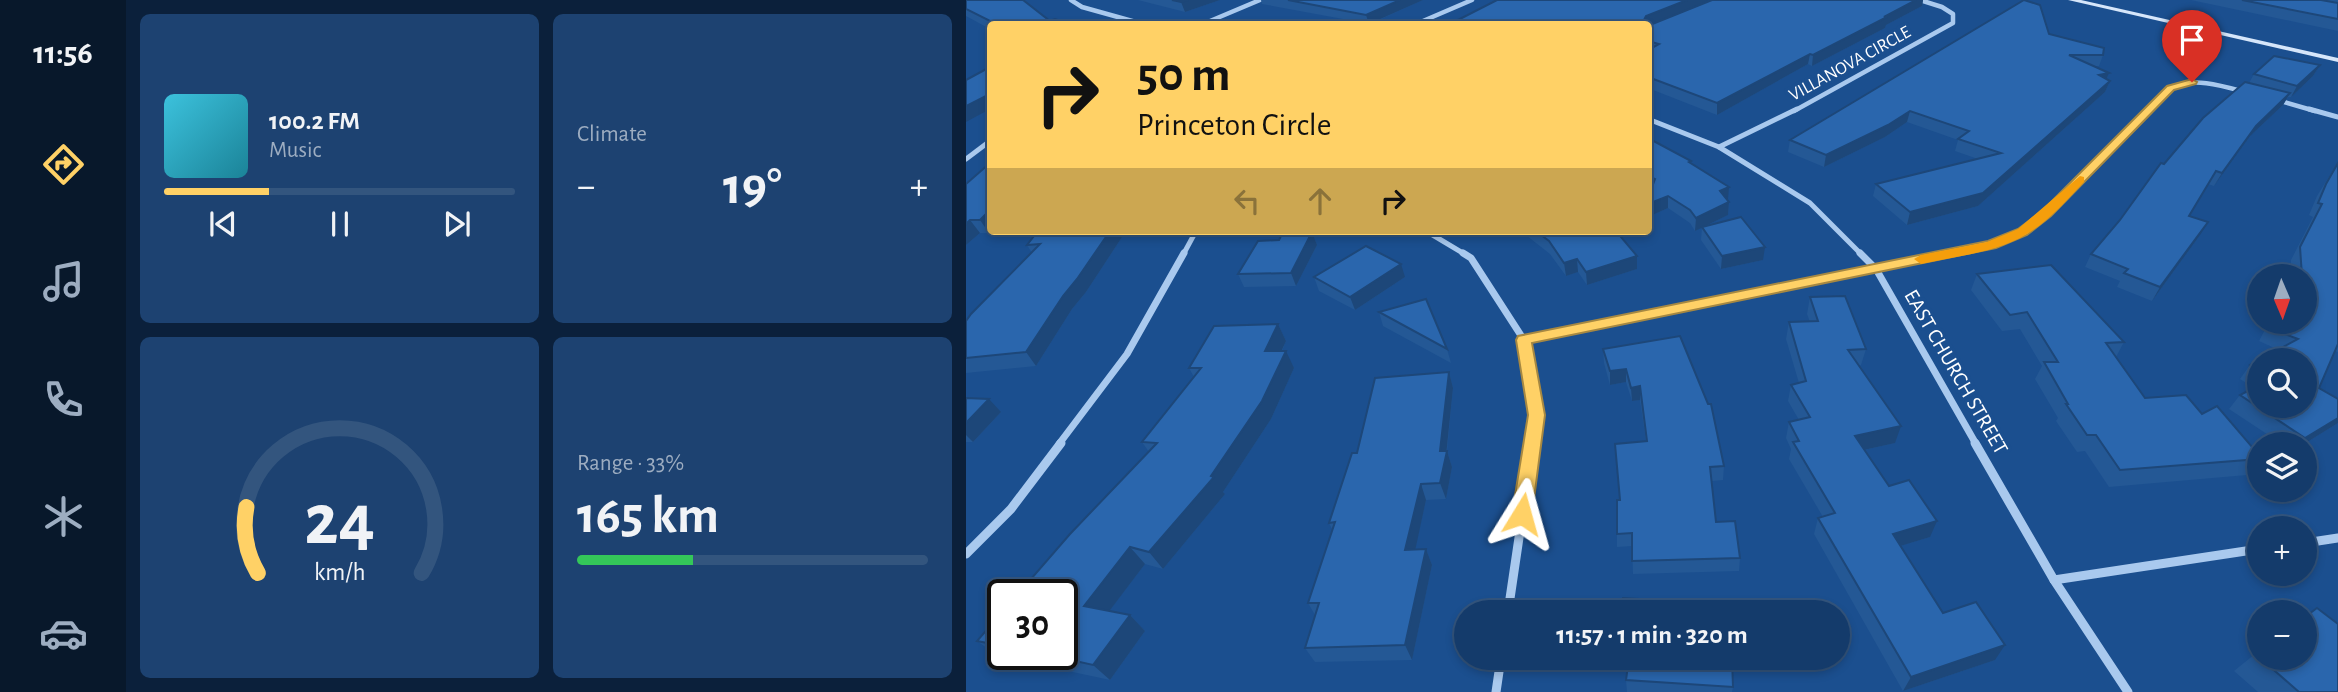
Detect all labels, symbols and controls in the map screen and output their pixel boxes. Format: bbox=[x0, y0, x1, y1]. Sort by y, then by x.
pin bbox=[2162, 10, 2222, 82]
icon: arrive bbox=[2173, 21, 2211, 59]
street label: VILLANOVA CIRCLE bbox=[1786, 23, 1914, 105]
text: 11:56 bbox=[33, 37, 93, 69]
icon: right bbox=[1022, 49, 1113, 140]
text: 50 m bbox=[1137, 51, 1231, 100]
text: 100.2 FM bbox=[269, 108, 360, 134]
text: Princeton Circle bbox=[1137, 109, 1331, 141]
text: Climate bbox=[577, 123, 647, 146]
text: Music bbox=[269, 139, 321, 162]
icon: directions bbox=[39, 140, 88, 189]
text: 19° bbox=[723, 161, 782, 213]
text: − bbox=[577, 168, 595, 206]
text: + bbox=[910, 168, 928, 206]
icon: left bbox=[1228, 182, 1266, 220]
icon: ahead bbox=[1301, 182, 1339, 220]
icon: right bbox=[1374, 182, 1412, 220]
icon: previous bbox=[204, 205, 242, 243]
icon: pause bbox=[321, 205, 359, 243]
icon: next bbox=[438, 205, 476, 243]
icon: music bbox=[39, 257, 88, 306]
north arrow bbox=[2247, 264, 2317, 334]
map controls bbox=[2247, 264, 2317, 670]
street label: EAST CHURCH STREET bbox=[1900, 286, 2012, 458]
button: search bbox=[2247, 348, 2317, 418]
icon: phone bbox=[39, 375, 88, 424]
button: layers bbox=[2247, 432, 2317, 502]
text: Range · 33% bbox=[577, 452, 684, 475]
position arrow bbox=[1485, 477, 1559, 551]
text: 24 bbox=[304, 486, 375, 559]
text: 165 km bbox=[577, 490, 719, 542]
icon: climate bbox=[39, 492, 88, 541]
button: + bbox=[2247, 516, 2317, 586]
text: km/h bbox=[314, 560, 365, 585]
speed limit sign: 30 bbox=[987, 579, 1078, 670]
button: − bbox=[2247, 600, 2317, 670]
icon: car bbox=[39, 609, 88, 658]
text: 11:57 · 1 min · 320 m bbox=[1556, 622, 1748, 648]

